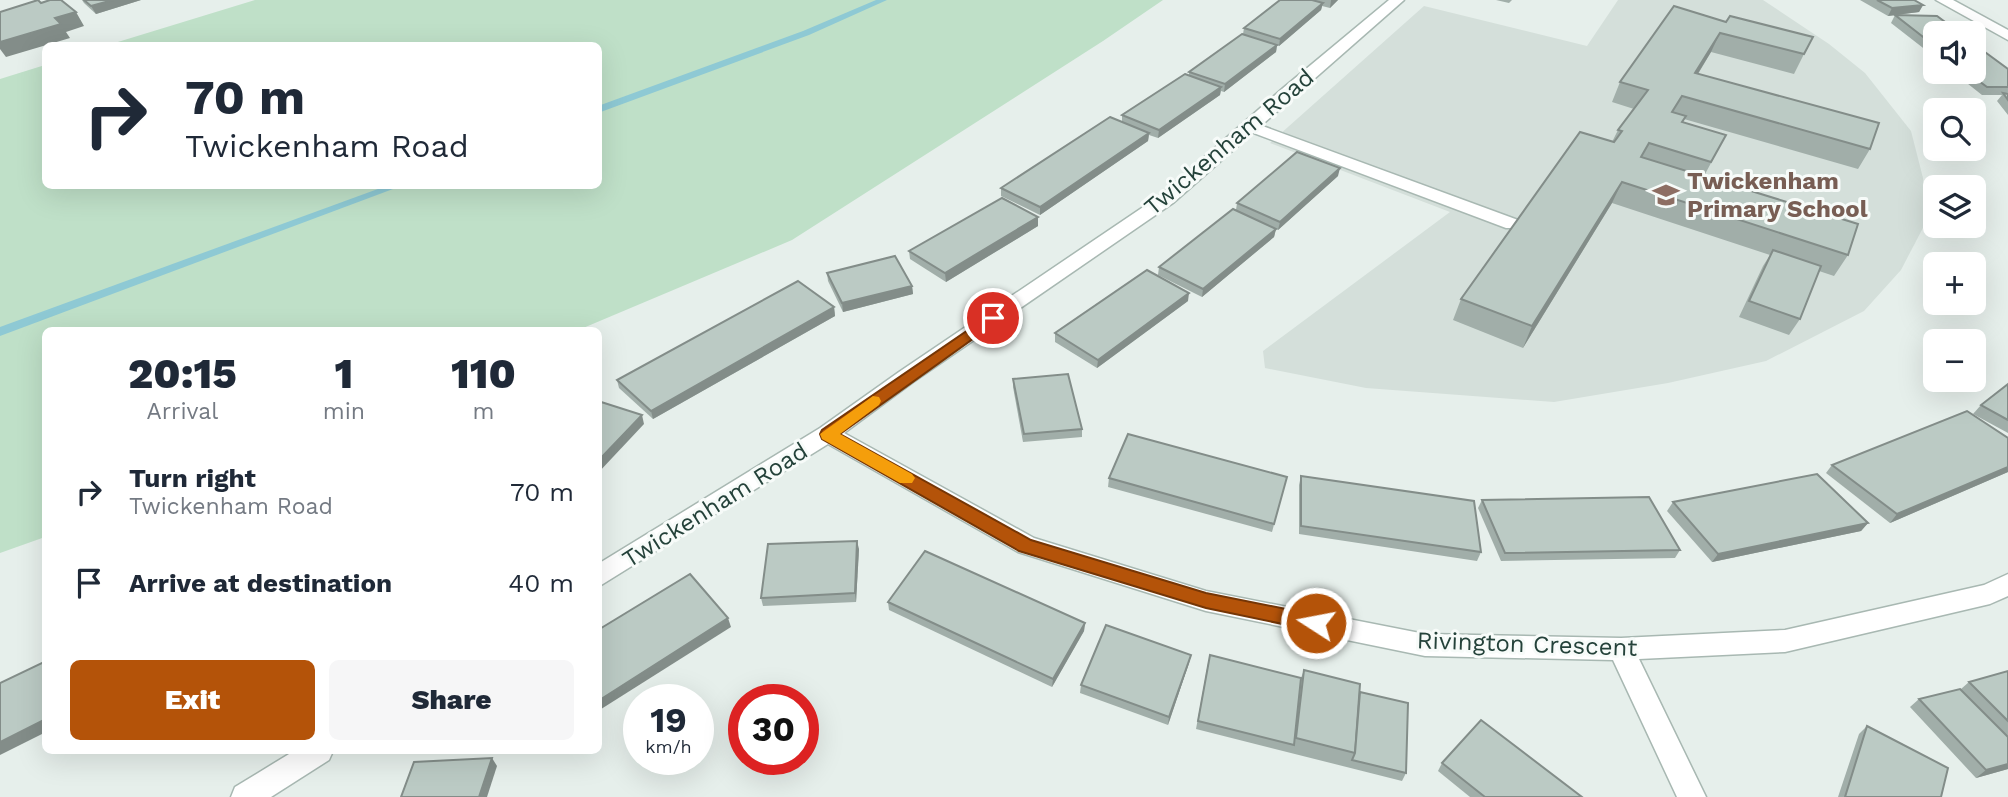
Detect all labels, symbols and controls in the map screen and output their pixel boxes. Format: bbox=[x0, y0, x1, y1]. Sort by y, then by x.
map controls bbox=[1923, 21, 1986, 392]
button: sound bbox=[1923, 21, 1986, 84]
street label: Twickenham Road bbox=[1138, 63, 1320, 221]
text: 70 m bbox=[185, 68, 305, 126]
icon: right bbox=[70, 70, 161, 161]
button: search bbox=[1923, 98, 1986, 161]
text: Twickenham Road bbox=[185, 127, 469, 165]
place label: Twickenham Primary School bbox=[1687, 167, 1868, 223]
button: layers bbox=[1923, 175, 1986, 238]
school or university icon: Twickenham Primary School bbox=[1651, 180, 1681, 210]
button: + bbox=[1923, 252, 1986, 315]
pin bbox=[963, 288, 1023, 348]
icon: arrive bbox=[974, 299, 1012, 337]
button: − bbox=[1923, 329, 1986, 392]
text: 20:15 bbox=[128, 349, 237, 398]
text: 1 bbox=[335, 349, 353, 398]
text: 110 bbox=[451, 349, 516, 398]
text: Arrival bbox=[146, 398, 218, 425]
text: min bbox=[323, 398, 365, 425]
text: m bbox=[473, 398, 494, 425]
street label: Twickenham Road bbox=[617, 437, 813, 573]
text: Turn right bbox=[129, 463, 256, 493]
icon: right bbox=[70, 473, 108, 511]
text: 70 m bbox=[510, 477, 574, 507]
text: Twickenham Road bbox=[129, 493, 333, 520]
icon: arrive bbox=[70, 564, 108, 602]
text: Arrive at destination bbox=[129, 568, 392, 598]
text: 40 m bbox=[508, 568, 574, 598]
position arrow bbox=[1279, 586, 1353, 660]
street label: Rivington Crescent bbox=[1416, 626, 1638, 662]
button: Exit bbox=[70, 660, 315, 740]
button: Share bbox=[329, 660, 574, 740]
speed limit sign: 30 bbox=[728, 684, 819, 775]
text: 19 bbox=[650, 699, 687, 741]
text: km/h bbox=[645, 736, 692, 757]

